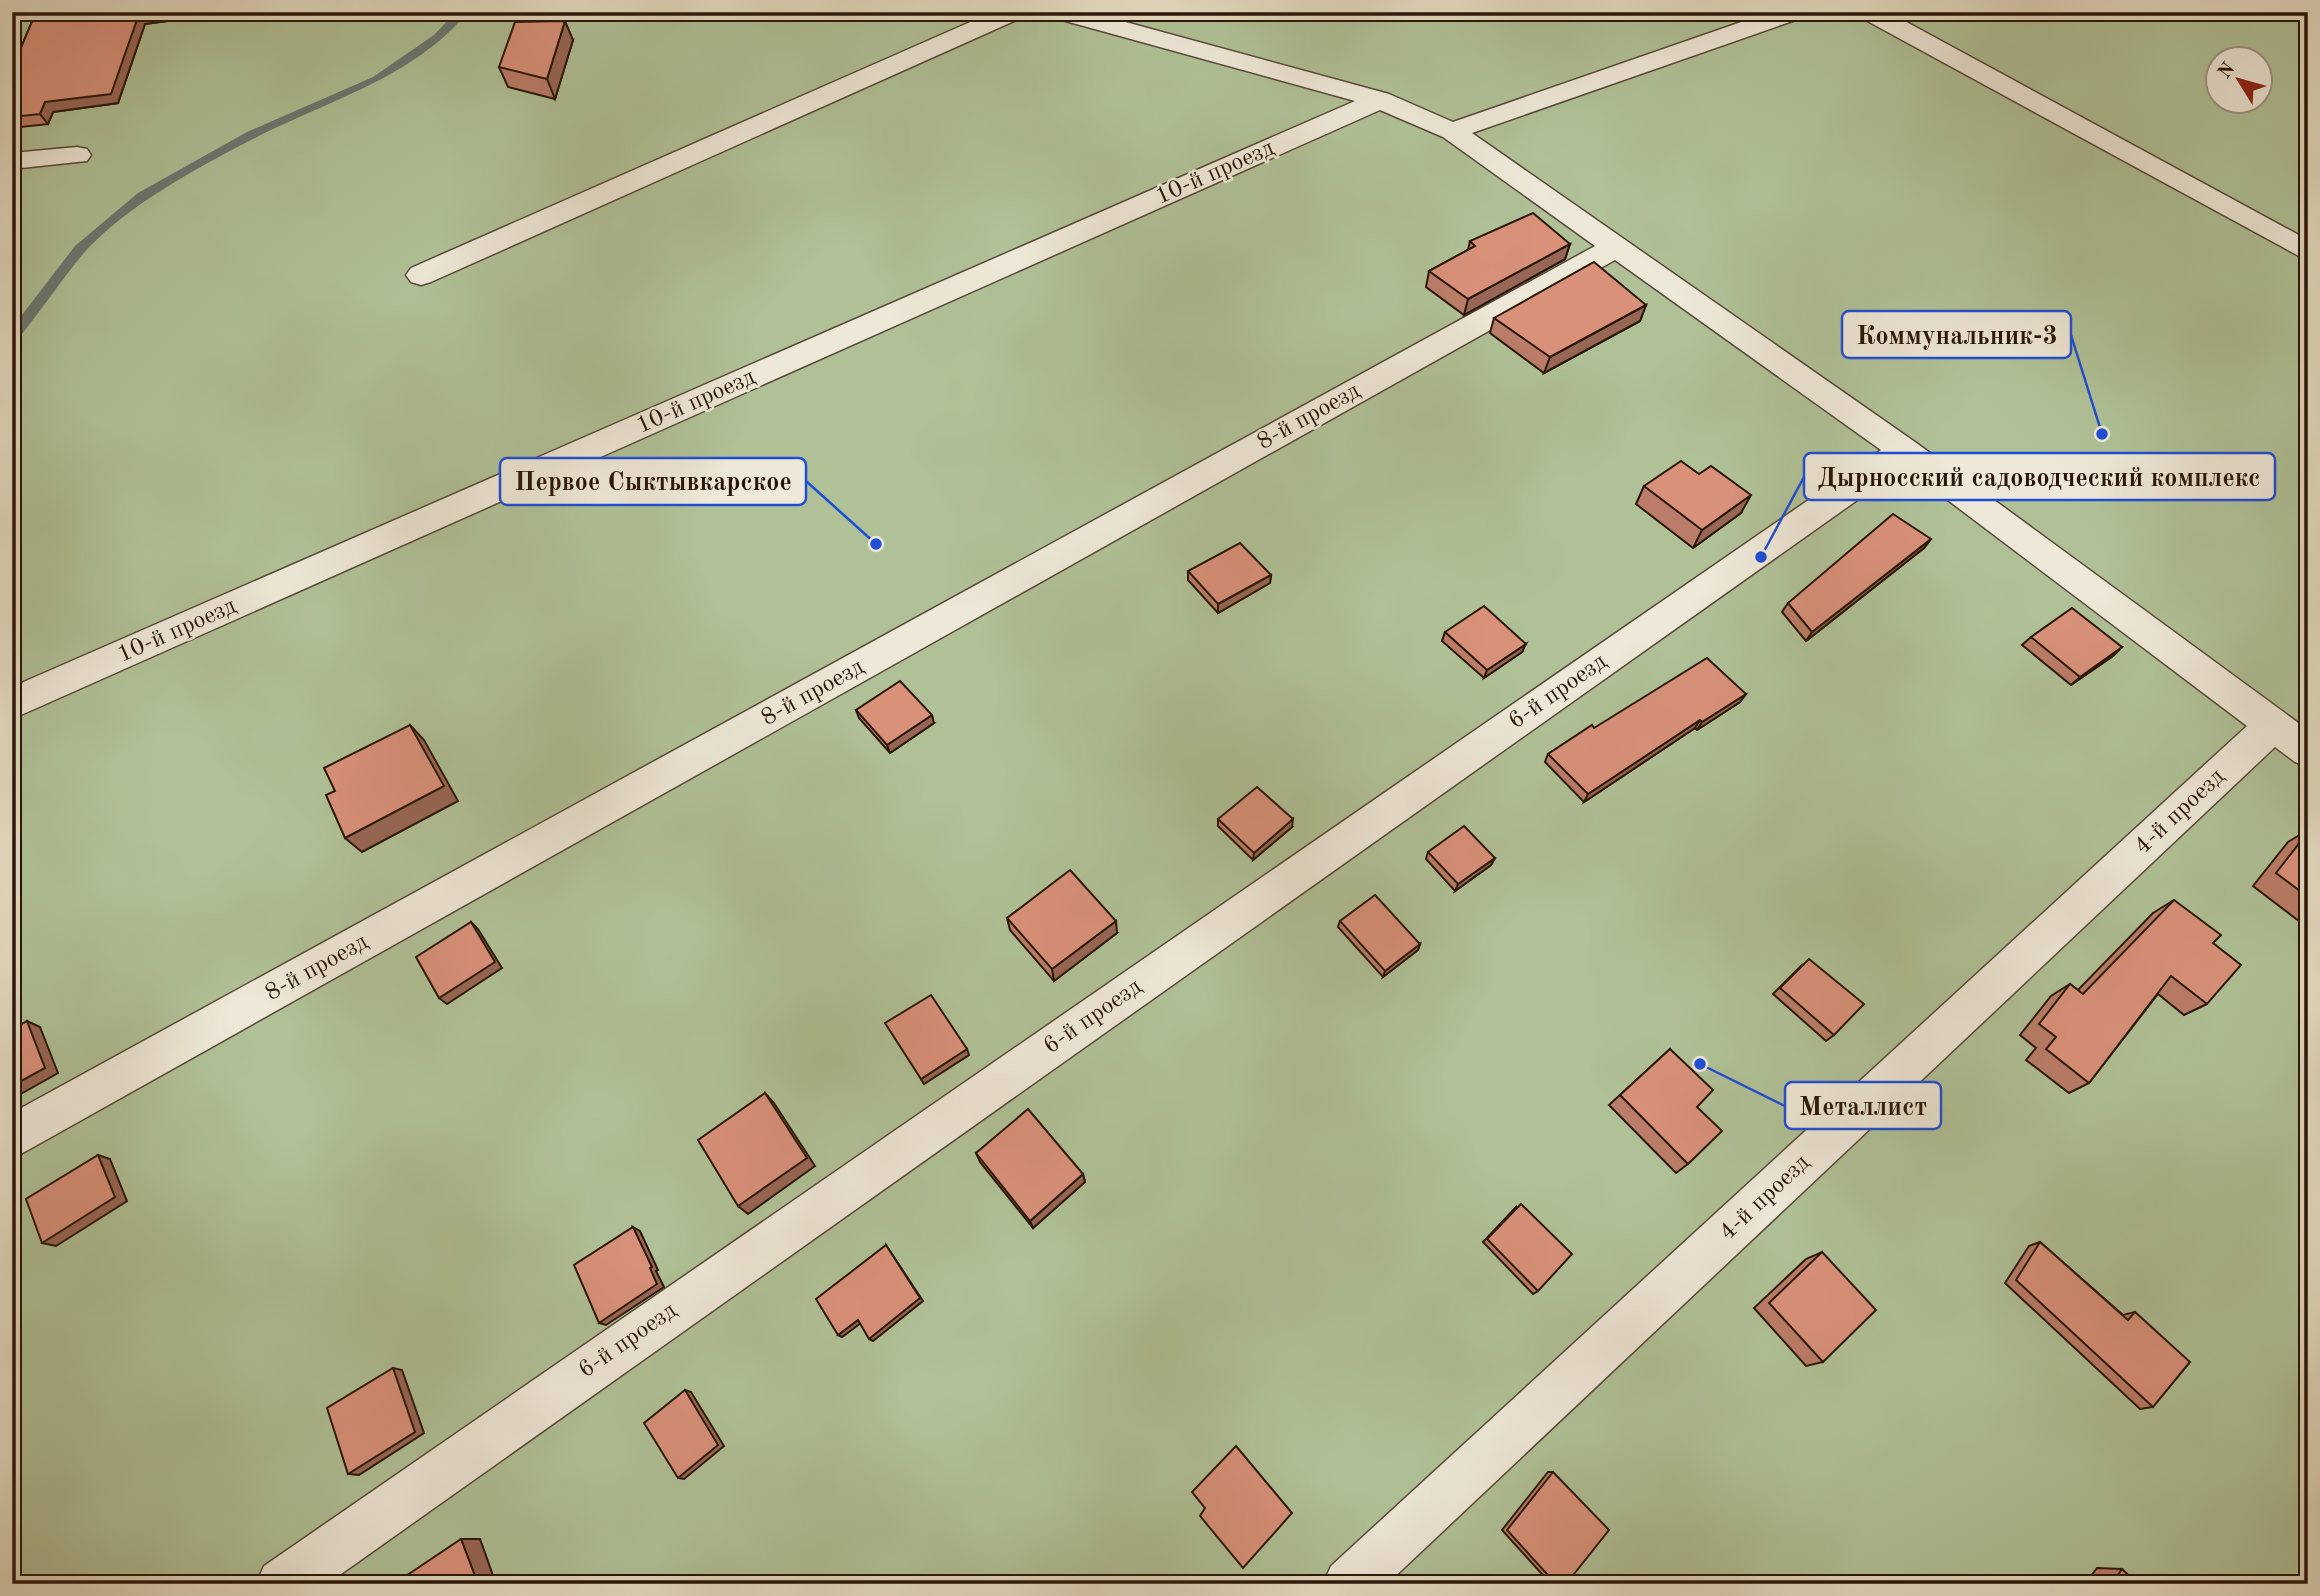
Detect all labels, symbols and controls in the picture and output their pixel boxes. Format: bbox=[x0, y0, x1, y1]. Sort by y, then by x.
north arrow bbox=[2204, 46, 2274, 116]
text: N bbox=[2215, 59, 2240, 83]
street label: 10-й проезд bbox=[1152, 136, 1278, 210]
callout: Коммунальник-3 bbox=[1842, 311, 2071, 358]
text: Коммунальник-3 bbox=[1856, 324, 2058, 350]
street label: 10-й проезд bbox=[633, 365, 759, 439]
street label: 8-й проезд bbox=[1254, 379, 1365, 455]
callout: Дырносский садоводческий комплекс bbox=[1804, 453, 2275, 500]
callout: Первое Сыктывкарское bbox=[500, 458, 806, 505]
text: Дырносский садоводческий комплекс bbox=[1817, 466, 2261, 492]
text: Первое Сыктывкарское bbox=[514, 470, 792, 496]
street label: 10-й проезд bbox=[114, 594, 240, 668]
street label: 6-й проезд bbox=[1505, 650, 1611, 734]
street label: 8-й проезд bbox=[758, 655, 869, 731]
street label: 4-й проезд bbox=[2130, 764, 2230, 859]
street label: 8-й проезд bbox=[262, 930, 373, 1006]
street label: 6-й проезд bbox=[1040, 975, 1146, 1059]
callout: Металлист bbox=[1785, 1082, 1941, 1129]
text: Металлист bbox=[1799, 1095, 1927, 1121]
street label: 4-й проезд bbox=[1715, 1150, 1815, 1245]
street label: 6-й проезд bbox=[575, 1299, 681, 1383]

